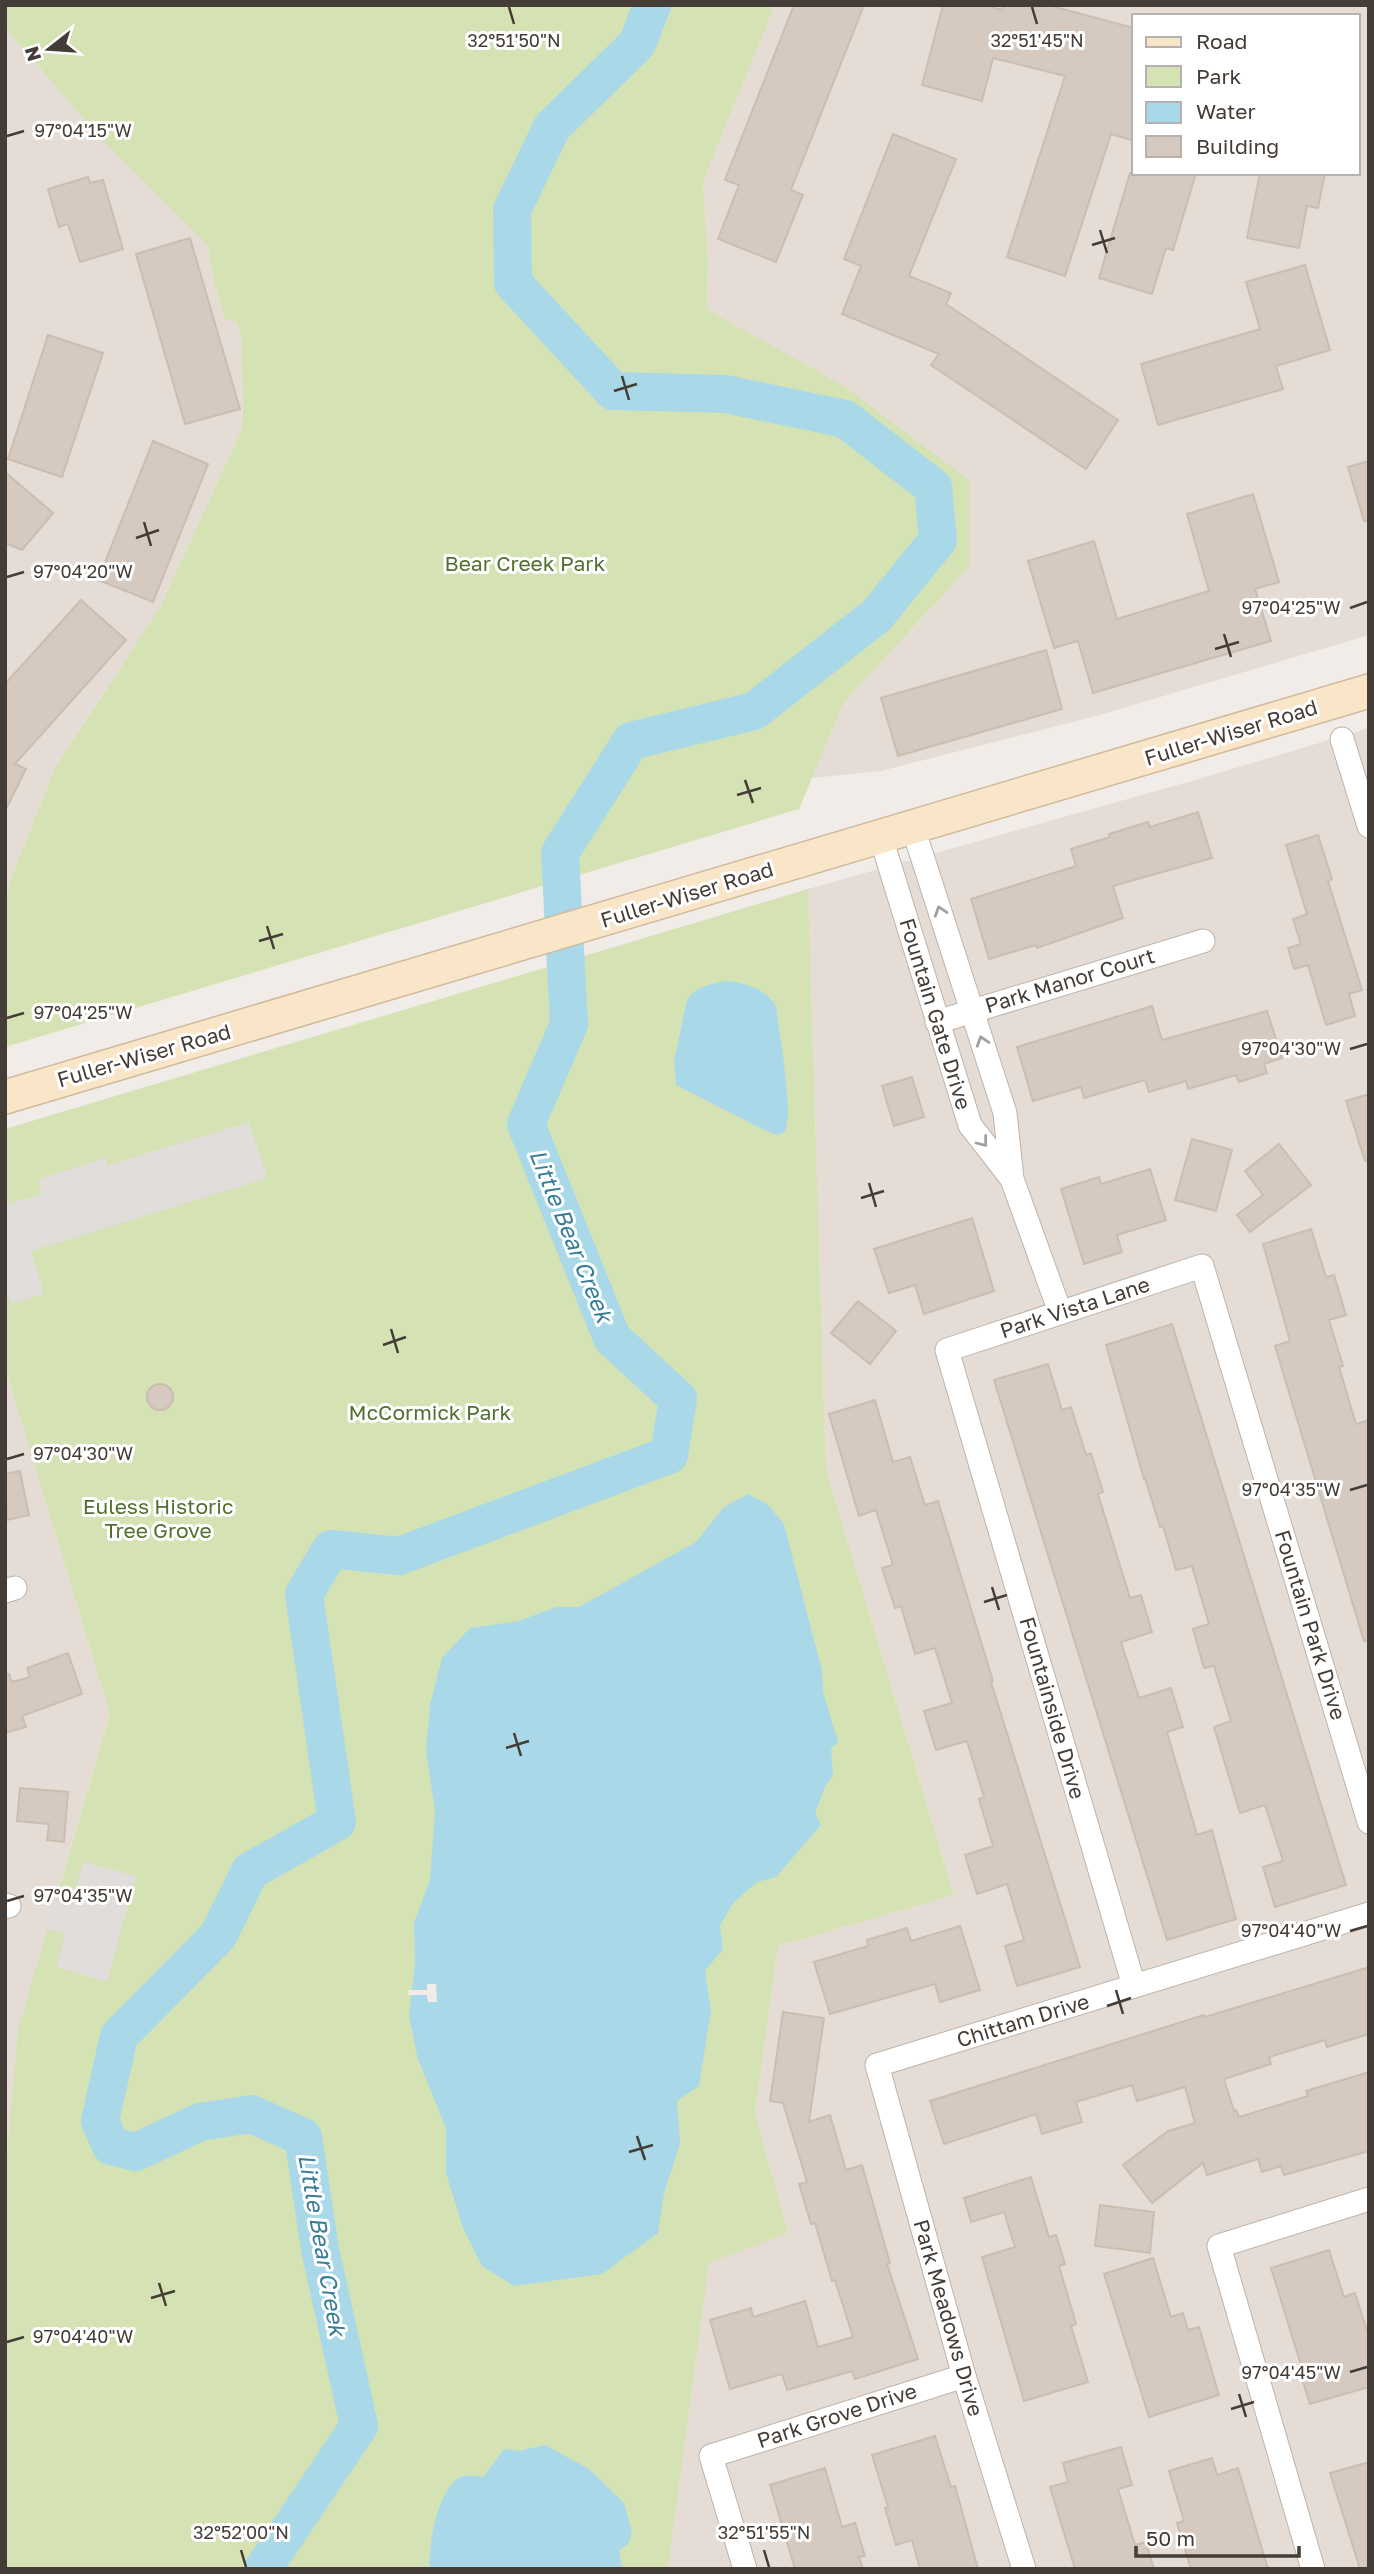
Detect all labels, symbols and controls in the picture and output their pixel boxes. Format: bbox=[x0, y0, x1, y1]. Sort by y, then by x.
north arrow bbox=[14, 14, 84, 84]
legend bbox=[1132, 14, 1360, 175]
text: Road bbox=[1196, 28, 1247, 54]
text: 32°51'50"N bbox=[467, 29, 561, 51]
text: 32°51'45"N bbox=[990, 29, 1084, 51]
text: N bbox=[19, 44, 45, 64]
text: Park bbox=[1196, 63, 1242, 89]
text: Water bbox=[1196, 98, 1256, 124]
text: 97°04'15"W bbox=[34, 119, 132, 141]
text: Building bbox=[1196, 133, 1279, 159]
park label: Bear Creek Park bbox=[445, 550, 606, 576]
text: 97°04'20"W bbox=[33, 560, 133, 582]
text: 97°04'25"W bbox=[1241, 596, 1341, 618]
street label: Fuller-Wiser Road bbox=[1141, 693, 1320, 771]
street label: Fuller-Wiser Road bbox=[597, 855, 776, 933]
one-way arrow bbox=[933, 906, 948, 918]
street label: Fountain Gate Drive bbox=[894, 915, 977, 1113]
street label: Park Manor Court bbox=[982, 942, 1158, 1018]
text: 97°04'25"W bbox=[33, 1001, 133, 1023]
street label: Fuller-Wiser Road bbox=[54, 1018, 234, 1092]
one-way arrow bbox=[976, 1035, 990, 1048]
text: 97°04'30"W bbox=[1241, 1037, 1341, 1059]
one-way arrow bbox=[975, 1134, 988, 1146]
water label: Little Bear Creek bbox=[524, 1145, 620, 1328]
street label: Park Vista Lane bbox=[996, 1271, 1153, 1344]
park label: McCormick Park bbox=[349, 1399, 512, 1425]
text: 97°04'30"W bbox=[33, 1442, 133, 1464]
text: 97°04'35"W bbox=[1241, 1478, 1341, 1500]
park label: Euless Historic Tree Grove bbox=[83, 1493, 233, 1543]
street label: Fountain Park Drive bbox=[1270, 1527, 1352, 1723]
street label: Fountainside Drive bbox=[1015, 1614, 1091, 1802]
text: 97°04'35"W bbox=[33, 1884, 133, 1906]
text: 97°04'40"W bbox=[1241, 1919, 1341, 1941]
street label: Chittam Drive bbox=[953, 1988, 1092, 2053]
water label: Little Bear Creek bbox=[293, 2152, 353, 2340]
street label: Park Meadows Drive bbox=[908, 2216, 990, 2419]
text: 97°04'40"W bbox=[33, 2325, 133, 2347]
text: 97°04'45"W bbox=[1241, 2361, 1341, 2383]
street label: Park Grove Drive bbox=[753, 2377, 920, 2453]
scale bar bbox=[1136, 2514, 1299, 2558]
text: 32°52'00"N bbox=[193, 2521, 289, 2543]
text: 32°51'55"N bbox=[718, 2521, 810, 2543]
text: 50 m bbox=[1146, 2525, 1195, 2551]

